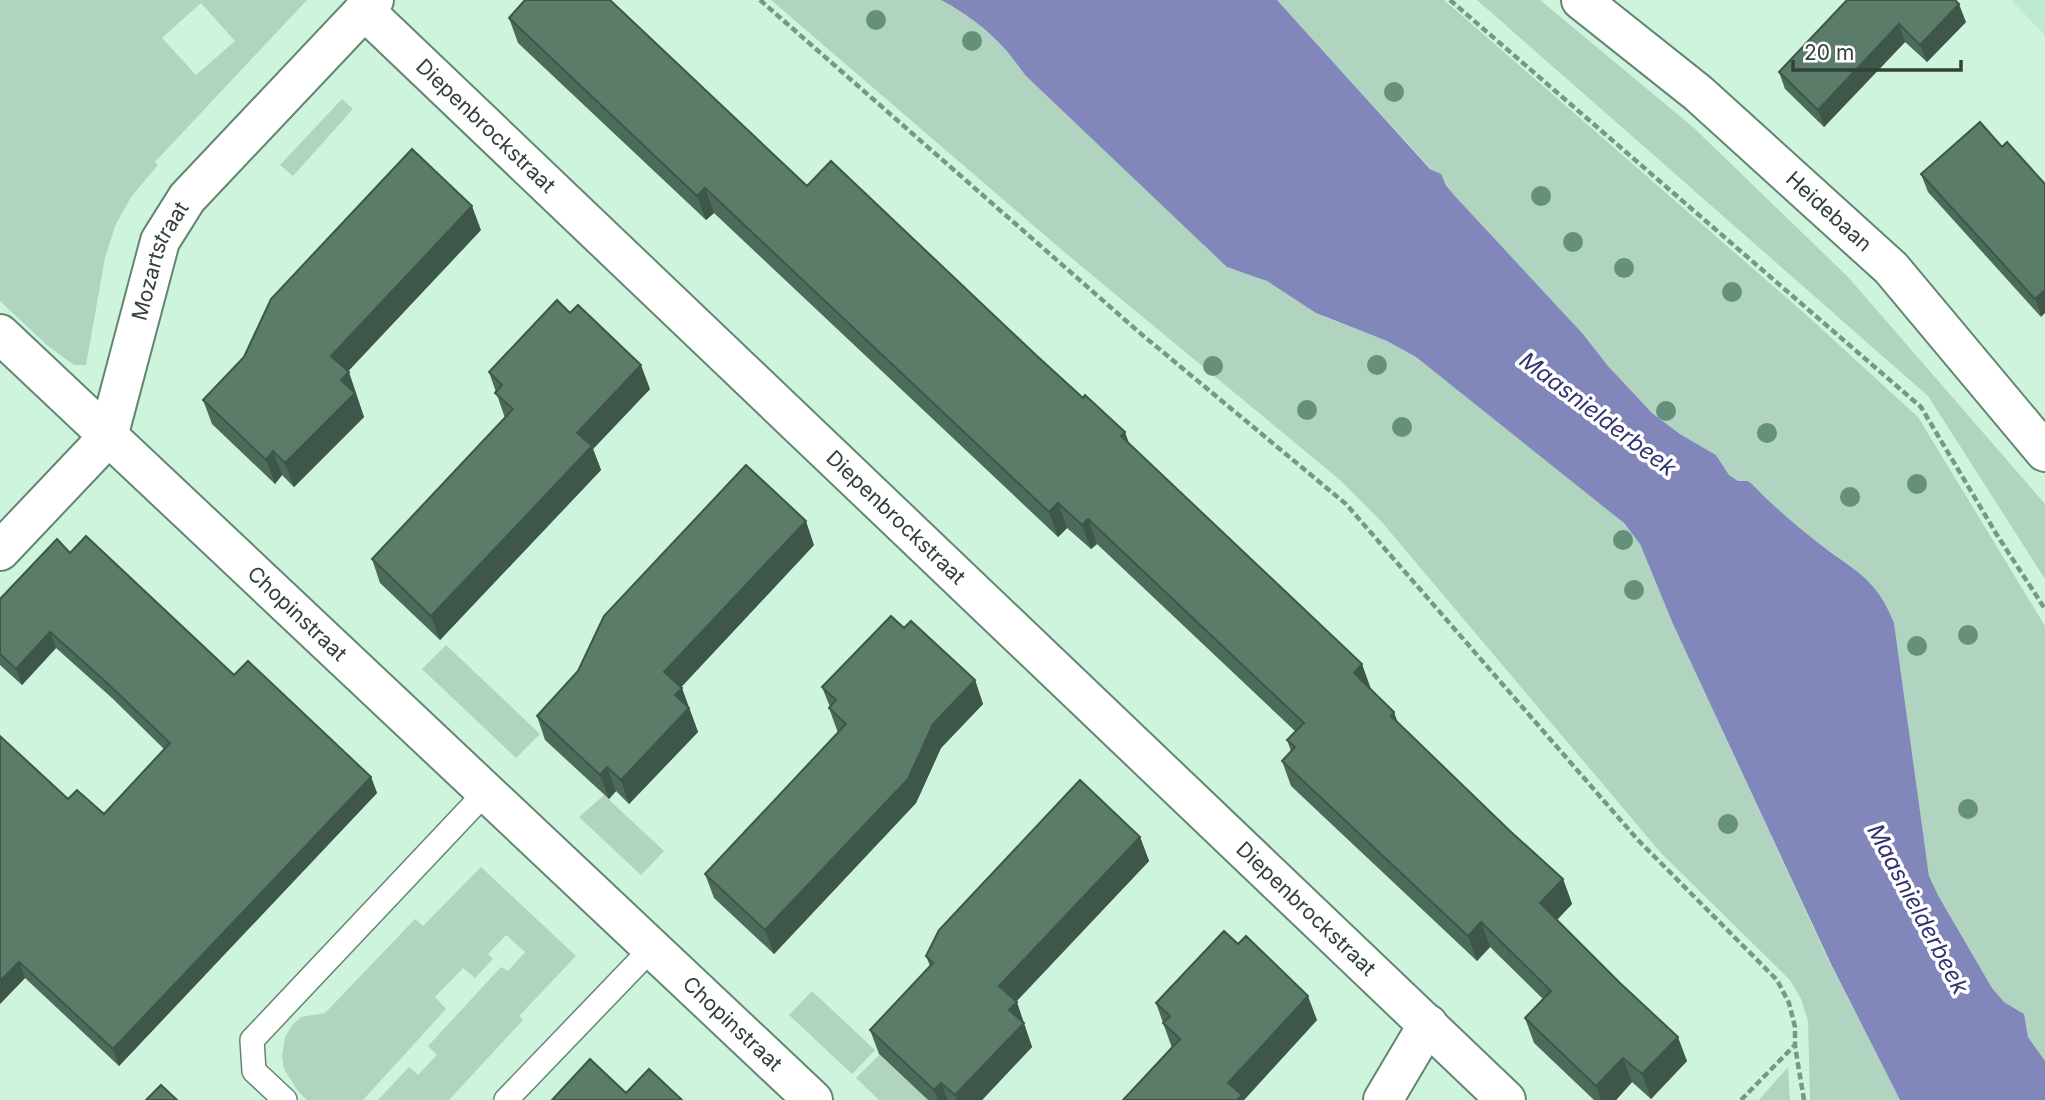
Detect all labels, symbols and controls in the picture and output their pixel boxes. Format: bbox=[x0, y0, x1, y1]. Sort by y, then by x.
scale bar bbox=[1793, 28, 1961, 72]
text: 20 m bbox=[1804, 40, 1854, 65]
street label: Diepenbrockstraat bbox=[411, 53, 561, 198]
street label: Heidebaan bbox=[1781, 166, 1877, 256]
street label: Mozartstraat bbox=[126, 197, 194, 323]
water label: Maasnielderbeek bbox=[1514, 346, 1682, 482]
street label: Diepenbrockstraat bbox=[821, 445, 971, 589]
street label: Chopinstraat bbox=[242, 561, 352, 666]
water label: Maasnielderbeek bbox=[1861, 819, 1975, 999]
street label: Diepenbrockstraat bbox=[1231, 836, 1381, 981]
street label: Chopinstraat bbox=[678, 971, 787, 1076]

